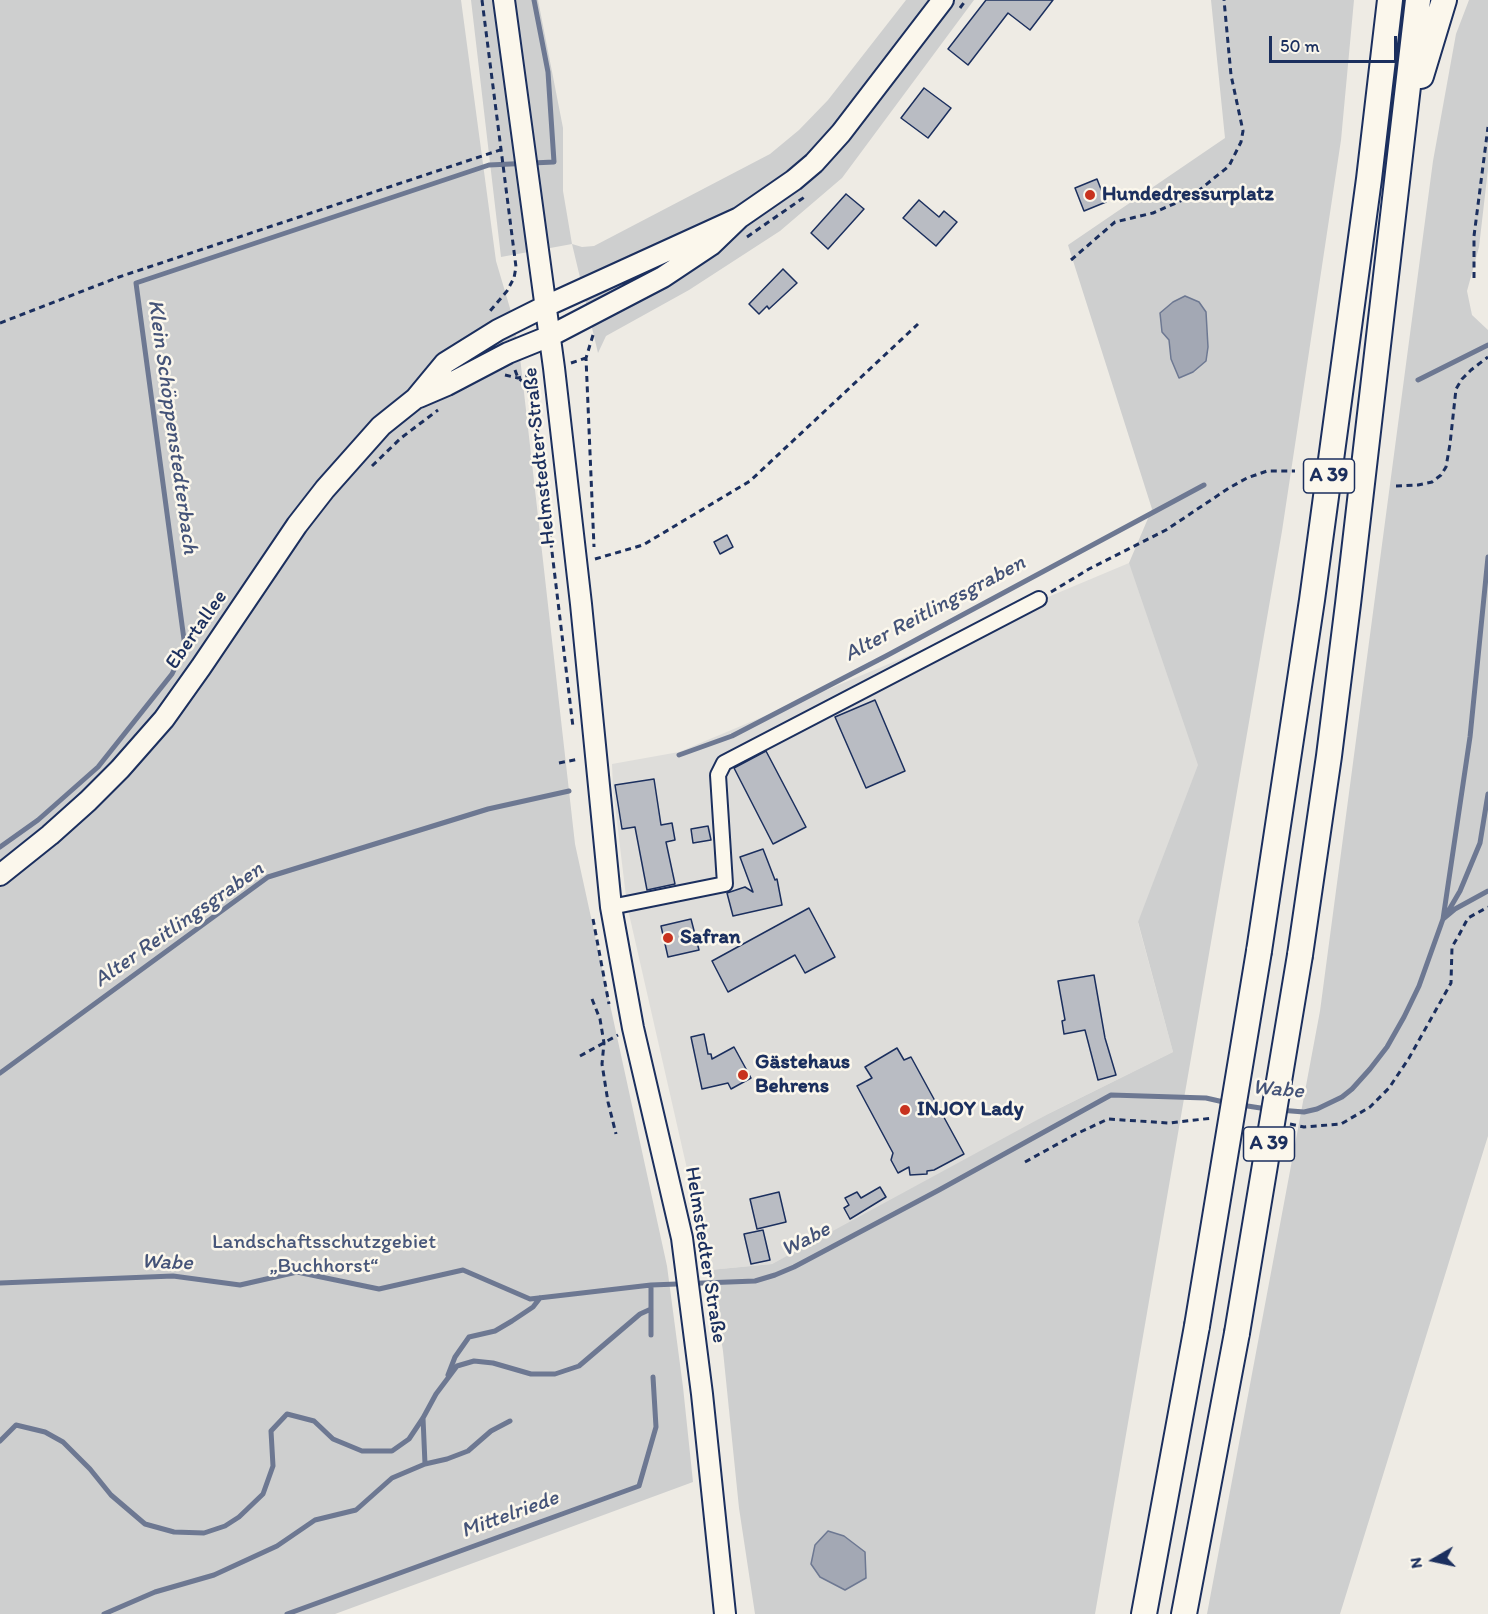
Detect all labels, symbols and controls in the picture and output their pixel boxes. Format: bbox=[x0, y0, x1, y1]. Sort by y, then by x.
scale bar bbox=[1272, 24, 1400, 62]
text: 50 m bbox=[1280, 35, 1320, 57]
place label: Hundedressurplatz bbox=[1102, 182, 1274, 208]
marker: Hundedressurplatz bbox=[1083, 188, 1097, 202]
water label: Klein Schöppenstedterbach bbox=[141, 298, 203, 556]
street label: Helmstedter Straße bbox=[518, 366, 562, 546]
road number: A 39 bbox=[1304, 459, 1354, 493]
water label: Alter Reitlingsgraben bbox=[840, 550, 1030, 668]
street label: Ebertallee bbox=[161, 586, 233, 674]
water label: Alter Reitlingsgraben bbox=[89, 856, 269, 994]
place label: Safran bbox=[680, 925, 741, 951]
marker: Safran bbox=[661, 931, 675, 945]
place label: Gästehaus Behrens bbox=[755, 1050, 850, 1100]
marker: Gästehaus Behrens bbox=[736, 1068, 750, 1082]
water label: Wabe bbox=[1251, 1075, 1305, 1105]
place label: INJOY Lady bbox=[917, 1097, 1024, 1123]
marker: INJOY Lady bbox=[898, 1103, 912, 1117]
road number: A 39 bbox=[1244, 1127, 1294, 1161]
street label: Helmstedter Straße bbox=[679, 1165, 731, 1345]
water label: Wabe bbox=[777, 1217, 835, 1263]
park label: Landschaftsschutzgebiet „Buchhorst“ bbox=[212, 1230, 436, 1280]
water label: Wabe bbox=[141, 1249, 193, 1277]
water label: Mittelriede bbox=[458, 1485, 562, 1545]
north arrow bbox=[1404, 1530, 1464, 1590]
text: N bbox=[1405, 1556, 1426, 1570]

